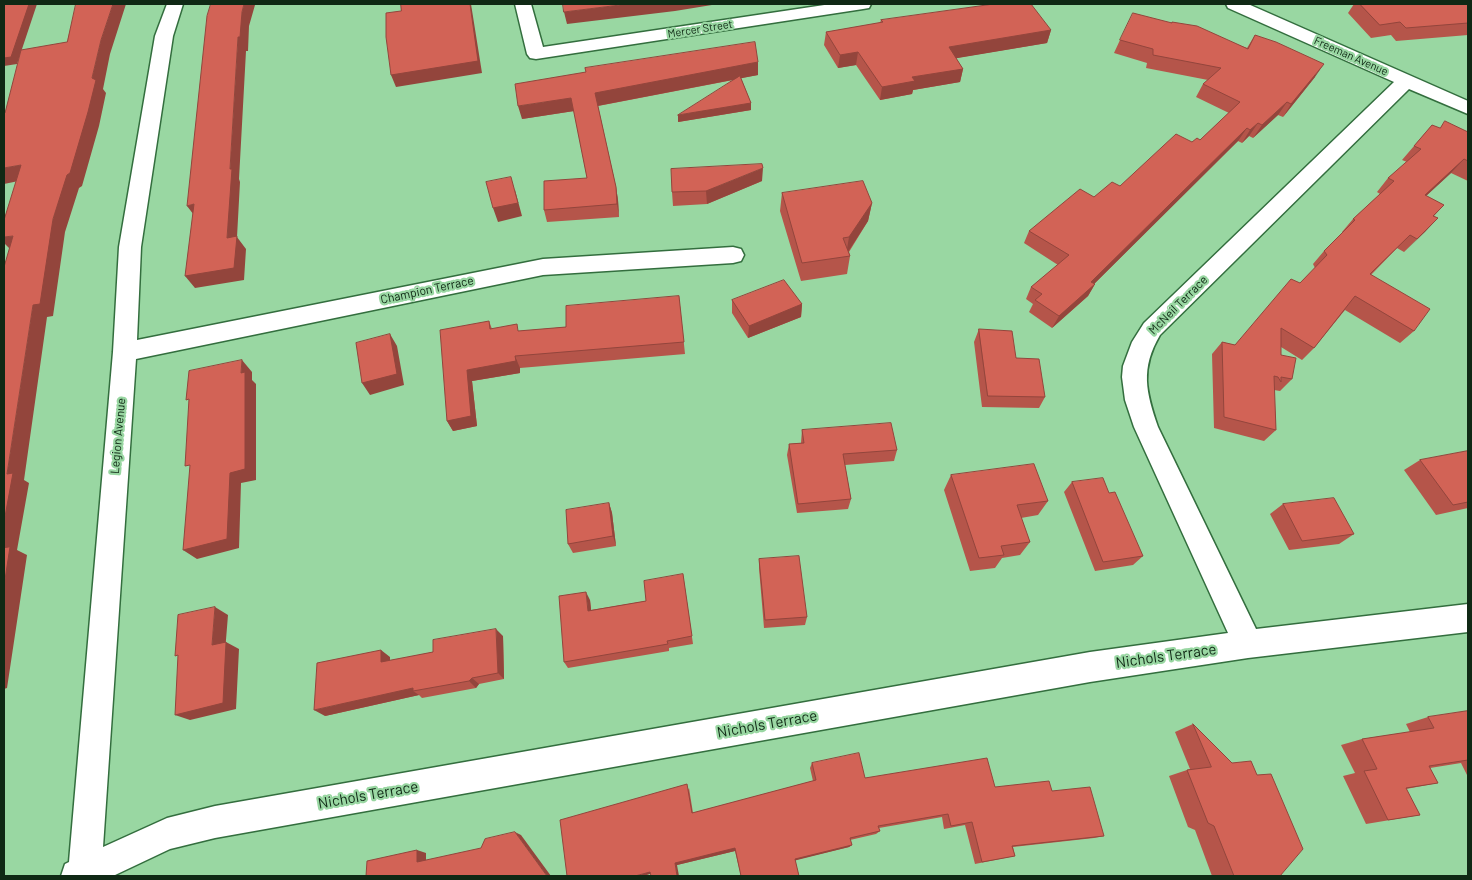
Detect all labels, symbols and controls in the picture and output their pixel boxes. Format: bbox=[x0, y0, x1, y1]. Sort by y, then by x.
street label: Mercer Street bbox=[667, 17, 733, 41]
street label: Freeman Avenue bbox=[1312, 34, 1390, 78]
street label: Champion Terrace bbox=[379, 273, 475, 307]
street label: McNeil Terrace bbox=[1146, 273, 1210, 337]
street label: Legion Avenue bbox=[108, 397, 128, 475]
street label: Nichols Terrace bbox=[1115, 640, 1217, 672]
street label: Nichols Terrace bbox=[716, 706, 818, 742]
street label: Nichols Terrace bbox=[317, 777, 419, 813]

